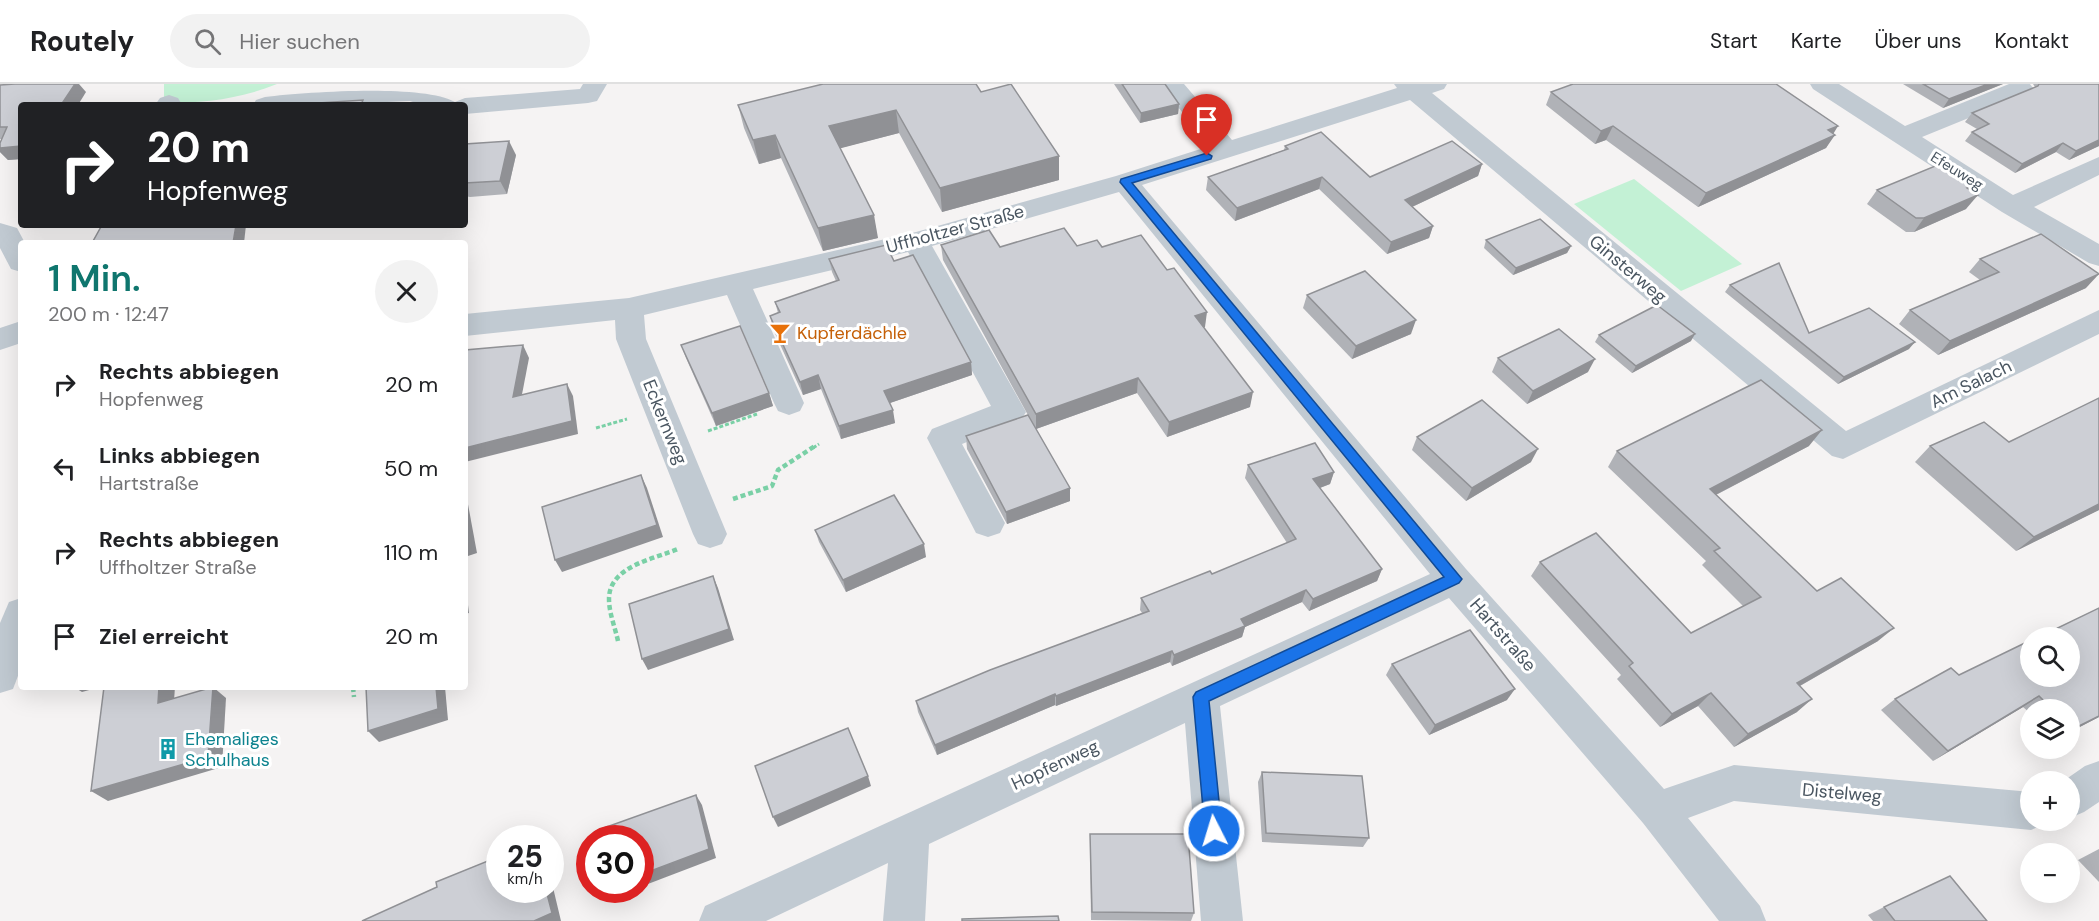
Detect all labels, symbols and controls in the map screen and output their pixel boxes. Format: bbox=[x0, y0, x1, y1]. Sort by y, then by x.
search box bbox=[170, 14, 590, 68]
text: Routely bbox=[30, 23, 134, 60]
icon: search bbox=[191, 25, 224, 58]
text: Hier suchen bbox=[239, 27, 360, 56]
text: Start bbox=[1710, 27, 1758, 55]
text: Karte bbox=[1791, 27, 1842, 55]
text: Über uns bbox=[1875, 27, 1961, 55]
text: Kontakt bbox=[1994, 27, 2069, 55]
pin bbox=[1181, 94, 1232, 156]
icon: arrive bbox=[1190, 103, 1223, 136]
text: 20 m bbox=[147, 120, 250, 175]
icon: right bbox=[48, 126, 126, 204]
street label: Efeuweg bbox=[1927, 147, 1987, 195]
text: Hopfenweg bbox=[147, 173, 288, 208]
street label: Uffholtzer Straße bbox=[883, 199, 1027, 259]
street label: Ginsterweg bbox=[1584, 230, 1672, 308]
text: 1 Min. bbox=[48, 255, 140, 302]
button: close bbox=[375, 260, 438, 323]
text: 200 m · 12:47 bbox=[48, 301, 169, 327]
bar icon: Kupferdächle bbox=[768, 321, 792, 345]
place label: Kupferdächle bbox=[797, 321, 907, 345]
street label: Am Salach bbox=[1926, 354, 2016, 414]
text: Rechts abbiegen bbox=[99, 357, 279, 386]
icon: right bbox=[48, 368, 81, 401]
text: 20 m bbox=[385, 370, 438, 399]
street label: Eckernweg bbox=[637, 376, 693, 468]
text: Hopfenweg bbox=[99, 386, 204, 412]
text: Links abbiegen bbox=[99, 441, 260, 470]
icon: left bbox=[48, 452, 81, 485]
text: 50 m bbox=[384, 454, 438, 483]
text: Hartstraße bbox=[99, 470, 199, 496]
text: Rechts abbiegen bbox=[99, 525, 279, 554]
icon: right bbox=[48, 536, 81, 569]
text: 110 m bbox=[384, 538, 438, 567]
text: Uffholtzer Straße bbox=[99, 554, 257, 580]
street label: Hartstraße bbox=[1464, 593, 1542, 677]
icon: arrive bbox=[48, 620, 81, 653]
text: Ziel erreicht bbox=[99, 622, 229, 651]
text: 20 m bbox=[385, 622, 438, 651]
map controls bbox=[2020, 627, 2080, 903]
button: search bbox=[2020, 627, 2080, 687]
button: layers bbox=[2020, 699, 2080, 759]
place label: Ehemaliges Schulhaus bbox=[185, 727, 279, 772]
street label: Hopfenweg bbox=[1007, 734, 1103, 796]
building icon: Ehemaliges Schulhaus bbox=[156, 737, 180, 761]
button: + bbox=[2020, 771, 2080, 831]
street label: Distelweg bbox=[1801, 778, 1883, 808]
position arrow bbox=[1182, 799, 1246, 863]
speed limit sign: 30 bbox=[576, 825, 654, 903]
text: 25 bbox=[507, 837, 543, 876]
button: − bbox=[2020, 843, 2080, 903]
text: km/h bbox=[507, 869, 543, 889]

